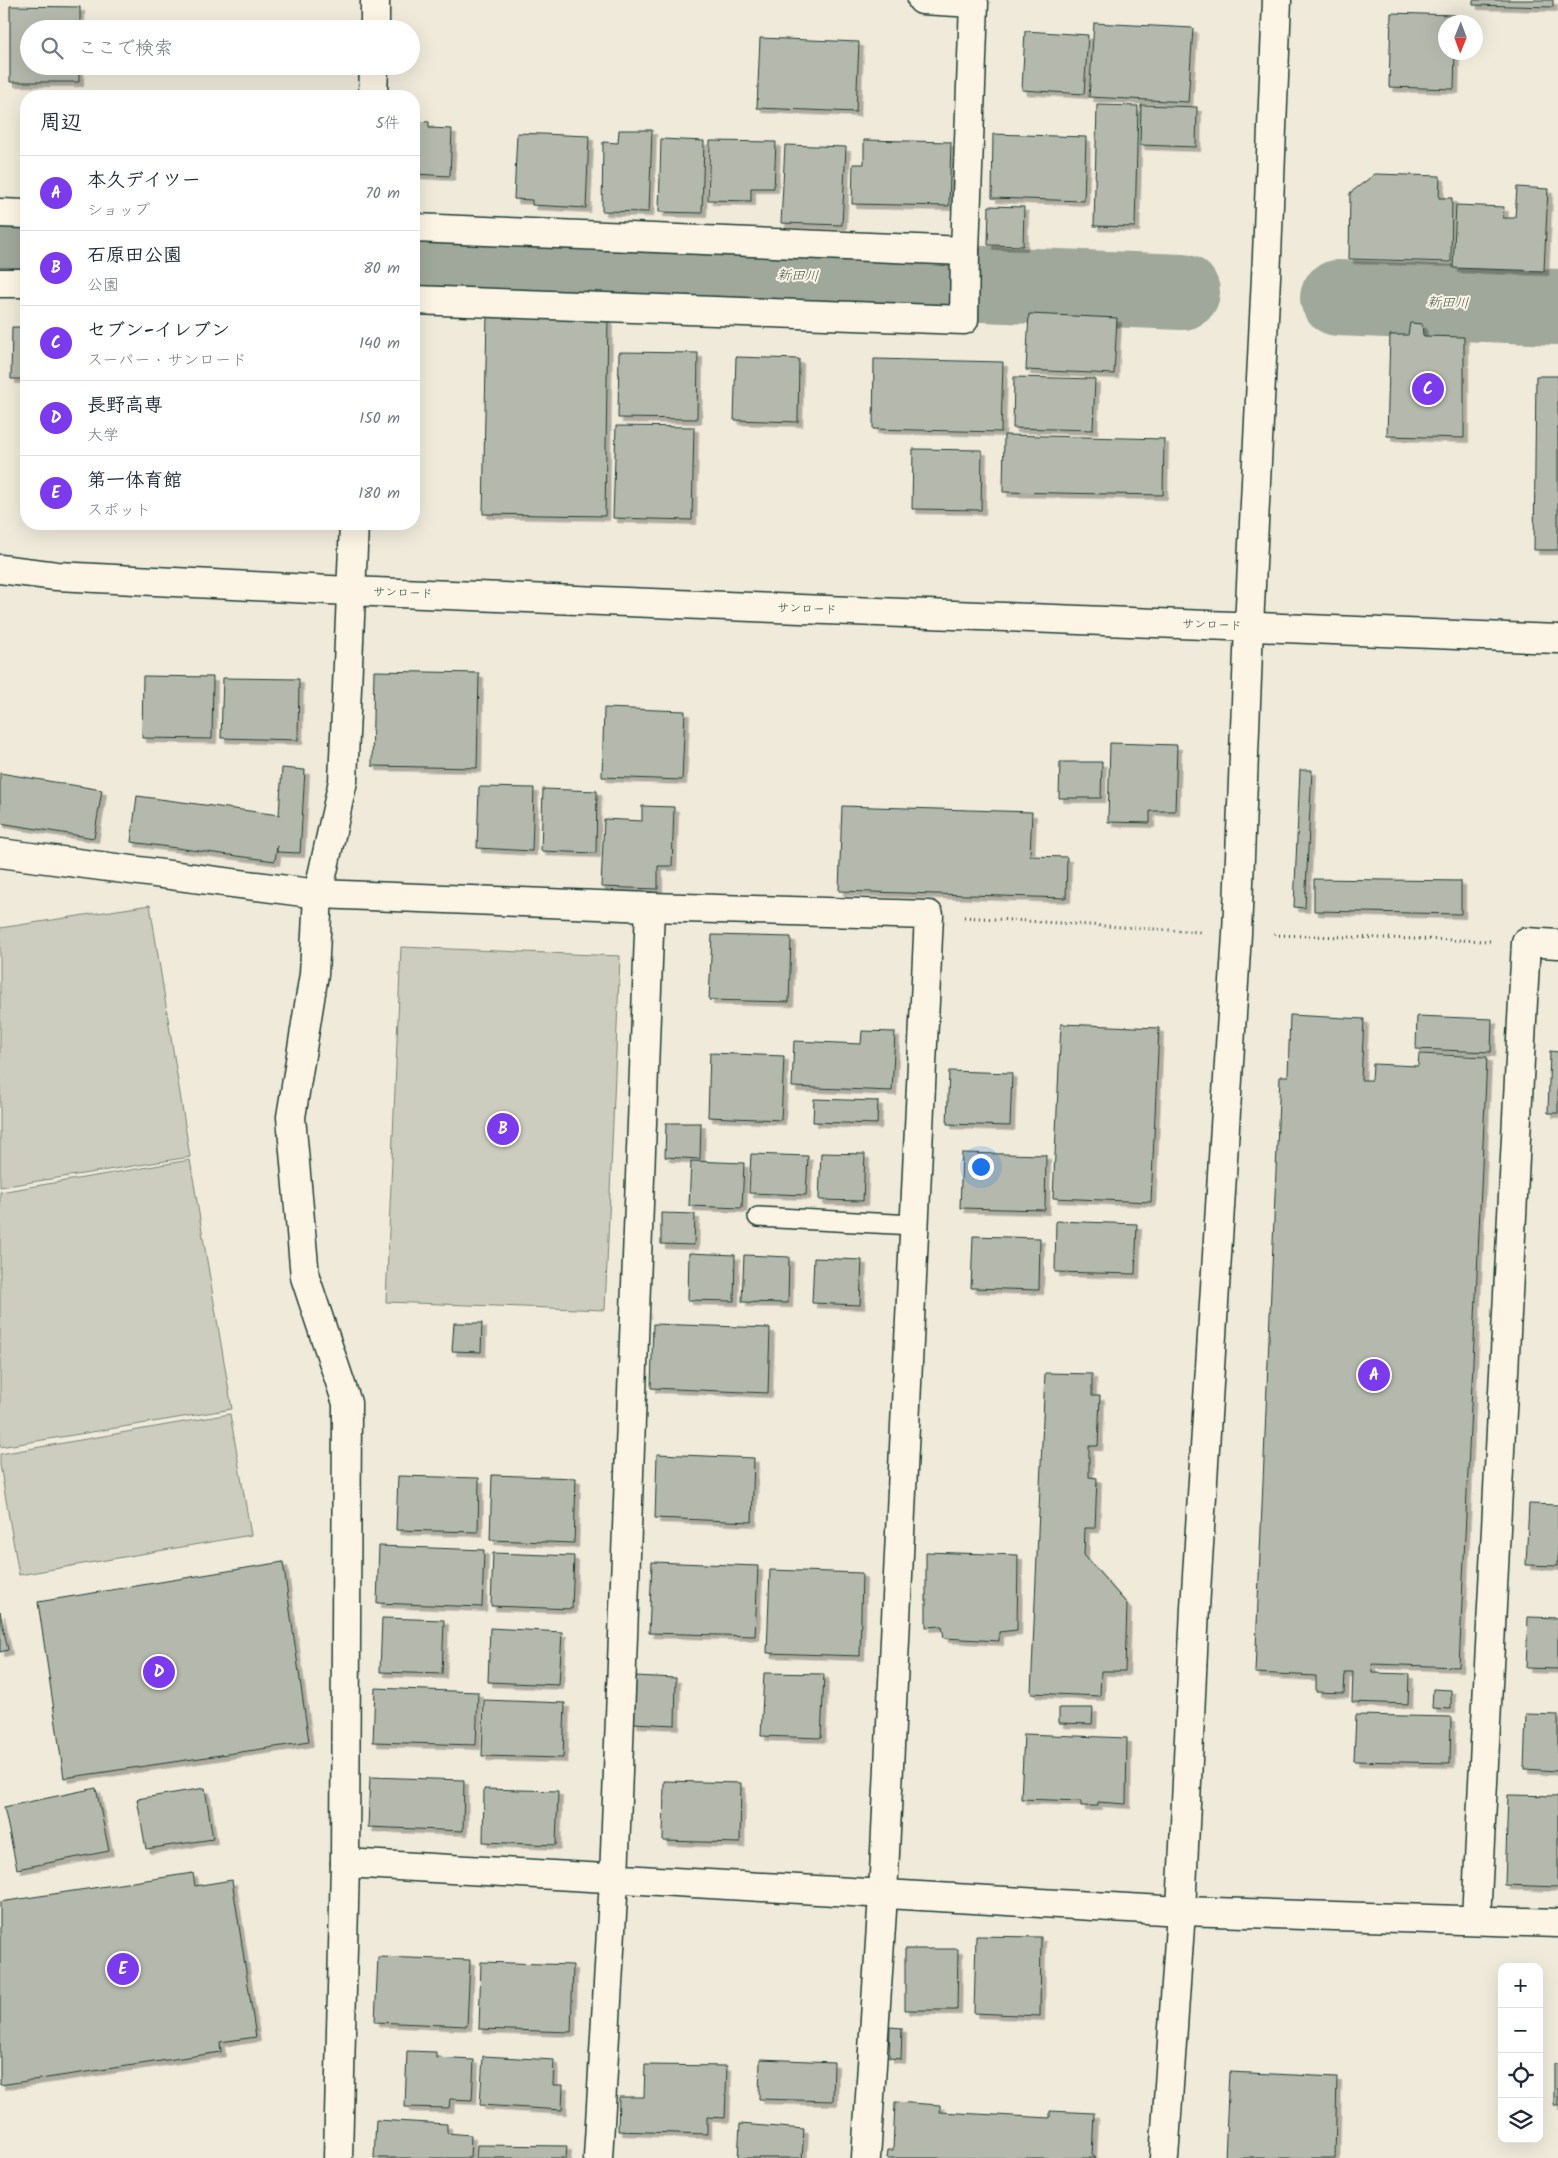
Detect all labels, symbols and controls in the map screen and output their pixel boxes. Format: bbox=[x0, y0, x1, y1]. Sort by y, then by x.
north arrow bbox=[1438, 15, 1483, 60]
search box bbox=[20, 20, 420, 75]
icon: search bbox=[38, 34, 66, 62]
text: ここで検索 bbox=[78, 34, 173, 64]
text: 周辺 bbox=[40, 107, 82, 140]
text: 5件 bbox=[375, 111, 400, 136]
text: 本久デイツー bbox=[87, 166, 201, 196]
text: A bbox=[51, 181, 61, 206]
text: 70 m bbox=[365, 181, 400, 206]
text: ショップ bbox=[87, 198, 150, 223]
text: 石原田公園 bbox=[87, 241, 182, 271]
text: B bbox=[51, 256, 61, 281]
text: 80 m bbox=[363, 256, 400, 281]
water label: 新田川 bbox=[777, 264, 819, 288]
text: 公園 bbox=[87, 273, 119, 298]
water label: 新田川 bbox=[1427, 291, 1469, 315]
text: セブン-イレブン bbox=[87, 316, 230, 346]
text: C bbox=[51, 331, 61, 356]
text: 140 m bbox=[359, 331, 400, 356]
text: スーパー · サンロード bbox=[87, 348, 247, 373]
pin: C bbox=[1412, 370, 1444, 408]
text: 長野高専 bbox=[87, 391, 163, 421]
text: D bbox=[51, 406, 61, 431]
text: 150 m bbox=[359, 406, 400, 431]
text: 大学 bbox=[87, 423, 119, 448]
text: 第一体育館 bbox=[87, 466, 182, 496]
text: E bbox=[52, 481, 60, 506]
text: 180 m bbox=[358, 481, 400, 506]
text: スポット bbox=[87, 498, 151, 523]
street label: サンロード bbox=[373, 582, 433, 604]
street label: サンロード bbox=[777, 598, 837, 620]
street label: サンロード bbox=[1182, 614, 1242, 636]
pin: B bbox=[487, 1110, 519, 1148]
your location bbox=[968, 1154, 994, 1180]
pin: A bbox=[1358, 1356, 1390, 1394]
pin: D bbox=[143, 1653, 175, 1691]
pin: E bbox=[107, 1950, 139, 1988]
map controls bbox=[1498, 1963, 1543, 2143]
button: + bbox=[1498, 1963, 1543, 2008]
button: − bbox=[1498, 2008, 1543, 2053]
button: locate bbox=[1498, 2053, 1543, 2098]
button: layers bbox=[1498, 2098, 1543, 2143]

